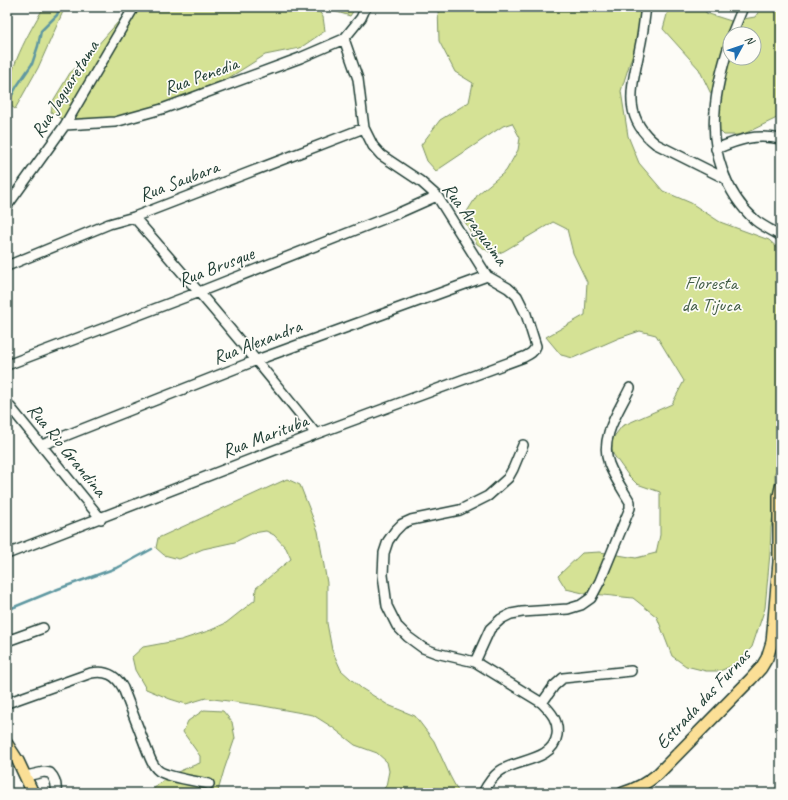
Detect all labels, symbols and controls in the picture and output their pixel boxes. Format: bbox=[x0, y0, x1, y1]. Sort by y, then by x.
north arrow bbox=[722, 26, 762, 66]
text: N bbox=[742, 32, 759, 48]
street label: Rua Jaguaretama bbox=[26, 35, 105, 142]
street label: Rua Penedia bbox=[161, 51, 243, 100]
street label: Rua Saubara bbox=[136, 154, 224, 207]
street label: Rua Araguaima bbox=[437, 178, 514, 272]
street label: Rua Brusque bbox=[175, 241, 259, 292]
park label: Floresta da Tijuca bbox=[682, 271, 742, 317]
street label: Rua Alexandra bbox=[209, 314, 306, 370]
street label: Rua Rio Grandina bbox=[22, 398, 113, 503]
street label: Rua Marituba bbox=[219, 408, 313, 463]
street label: Estrada das Furnas bbox=[650, 643, 757, 754]

